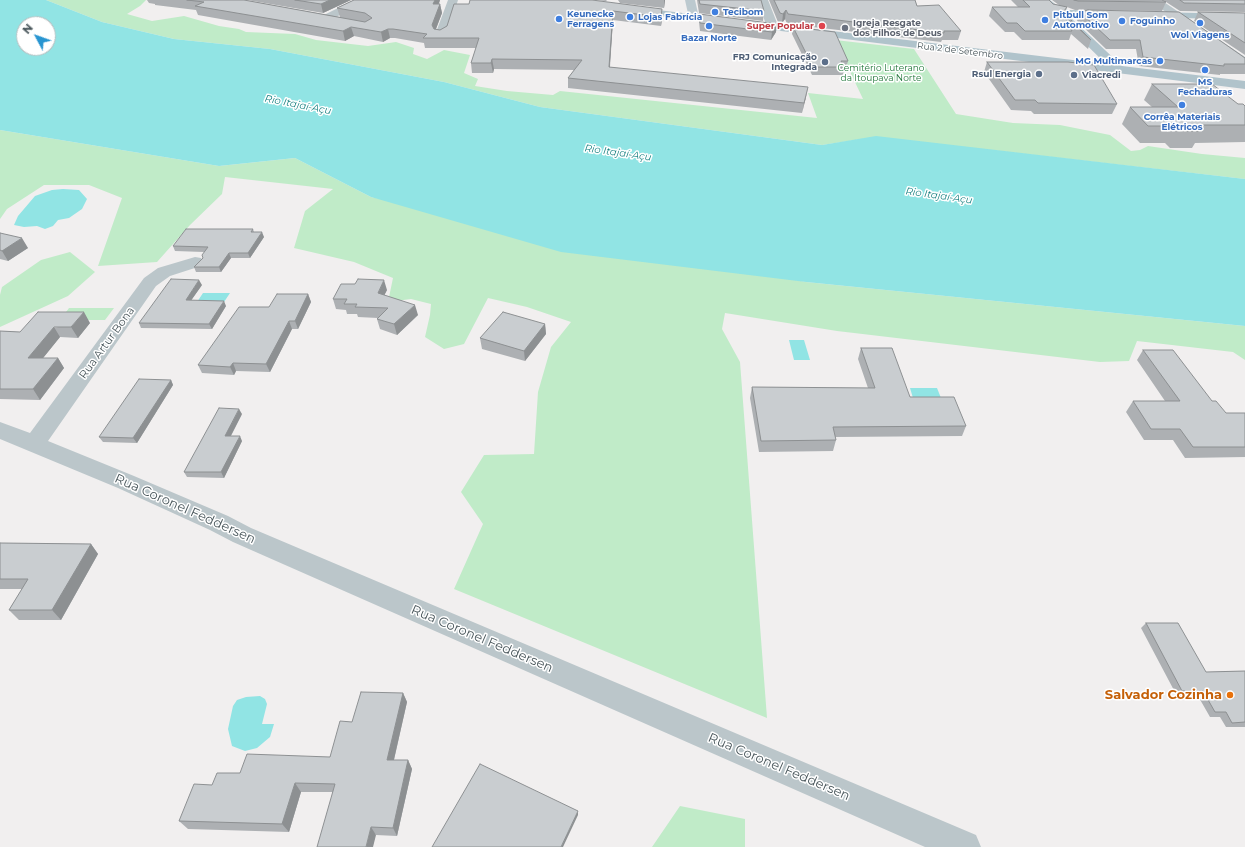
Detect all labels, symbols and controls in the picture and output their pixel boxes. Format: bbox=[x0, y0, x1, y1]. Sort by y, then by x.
marker: Tecibom bbox=[710, 7, 720, 17]
place label: Tecibom bbox=[723, 7, 763, 17]
place label: Keunecke Ferragens bbox=[567, 9, 614, 30]
place label: Pitbull Som Automotivo bbox=[1053, 10, 1109, 31]
marker: Lojas Fabrícia bbox=[625, 12, 635, 22]
place label: Lojas Fabrícia bbox=[638, 12, 702, 22]
marker: Keunecke Ferragens bbox=[554, 14, 564, 24]
marker: Pitbull Som Automotivo bbox=[1040, 15, 1050, 25]
north arrow bbox=[16, 16, 56, 56]
marker: Foguinho bbox=[1117, 16, 1127, 26]
place label: Foguinho bbox=[1130, 16, 1175, 26]
place label: Igreja Resgate dos Filhos de Deus bbox=[853, 18, 942, 39]
marker: Wol Viagens bbox=[1195, 18, 1205, 28]
text: N bbox=[19, 21, 36, 37]
marker: Bazar Norte bbox=[704, 21, 714, 31]
place label: Super Popular bbox=[747, 21, 814, 31]
marker: Super Popular bbox=[817, 21, 827, 31]
marker: Igreja Resgate dos Filhos de Deus bbox=[840, 23, 850, 33]
place label: Wol Viagens bbox=[1170, 30, 1230, 40]
place label: Bazar Norte bbox=[681, 33, 737, 43]
street label: Rua 2 de Setembro bbox=[917, 40, 1003, 62]
place label: FRJ Comunicação Integrada bbox=[733, 52, 817, 73]
place label: MG Multimarcas bbox=[1075, 56, 1152, 66]
marker: MG Multimarcas bbox=[1155, 56, 1165, 66]
marker: FRJ Comunicação Integrada bbox=[820, 57, 830, 67]
park label: Cemitério Luterano da Itoupava Norte bbox=[838, 63, 924, 84]
marker: MS Fechaduras bbox=[1200, 65, 1210, 75]
place label: Rsul Energia bbox=[972, 69, 1031, 79]
marker: Rsul Energia bbox=[1034, 69, 1044, 79]
marker: Viacredi bbox=[1069, 70, 1079, 80]
place label: Viacredi bbox=[1082, 70, 1121, 80]
place label: MS Fechaduras bbox=[1178, 77, 1232, 98]
water label: Rio Itajaí-Açu bbox=[264, 93, 332, 117]
marker: Corrêa Materiais Elétricos bbox=[1177, 100, 1187, 110]
place label: Corrêa Materiais Elétricos bbox=[1144, 112, 1220, 133]
water label: Rio Itajaí-Açu bbox=[584, 142, 652, 164]
water label: Rio Itajaí-Açu bbox=[905, 185, 973, 207]
street label: Rua Artur Bona bbox=[77, 305, 137, 381]
street label: Rua Coronel Feddersen bbox=[112, 471, 258, 547]
street label: Rua Coronel Feddersen bbox=[409, 602, 555, 676]
place label: Salvador Cozinha bbox=[1105, 687, 1222, 703]
marker: Salvador Cozinha bbox=[1225, 690, 1235, 700]
street label: Rua Coronel Feddersen bbox=[706, 730, 852, 804]

